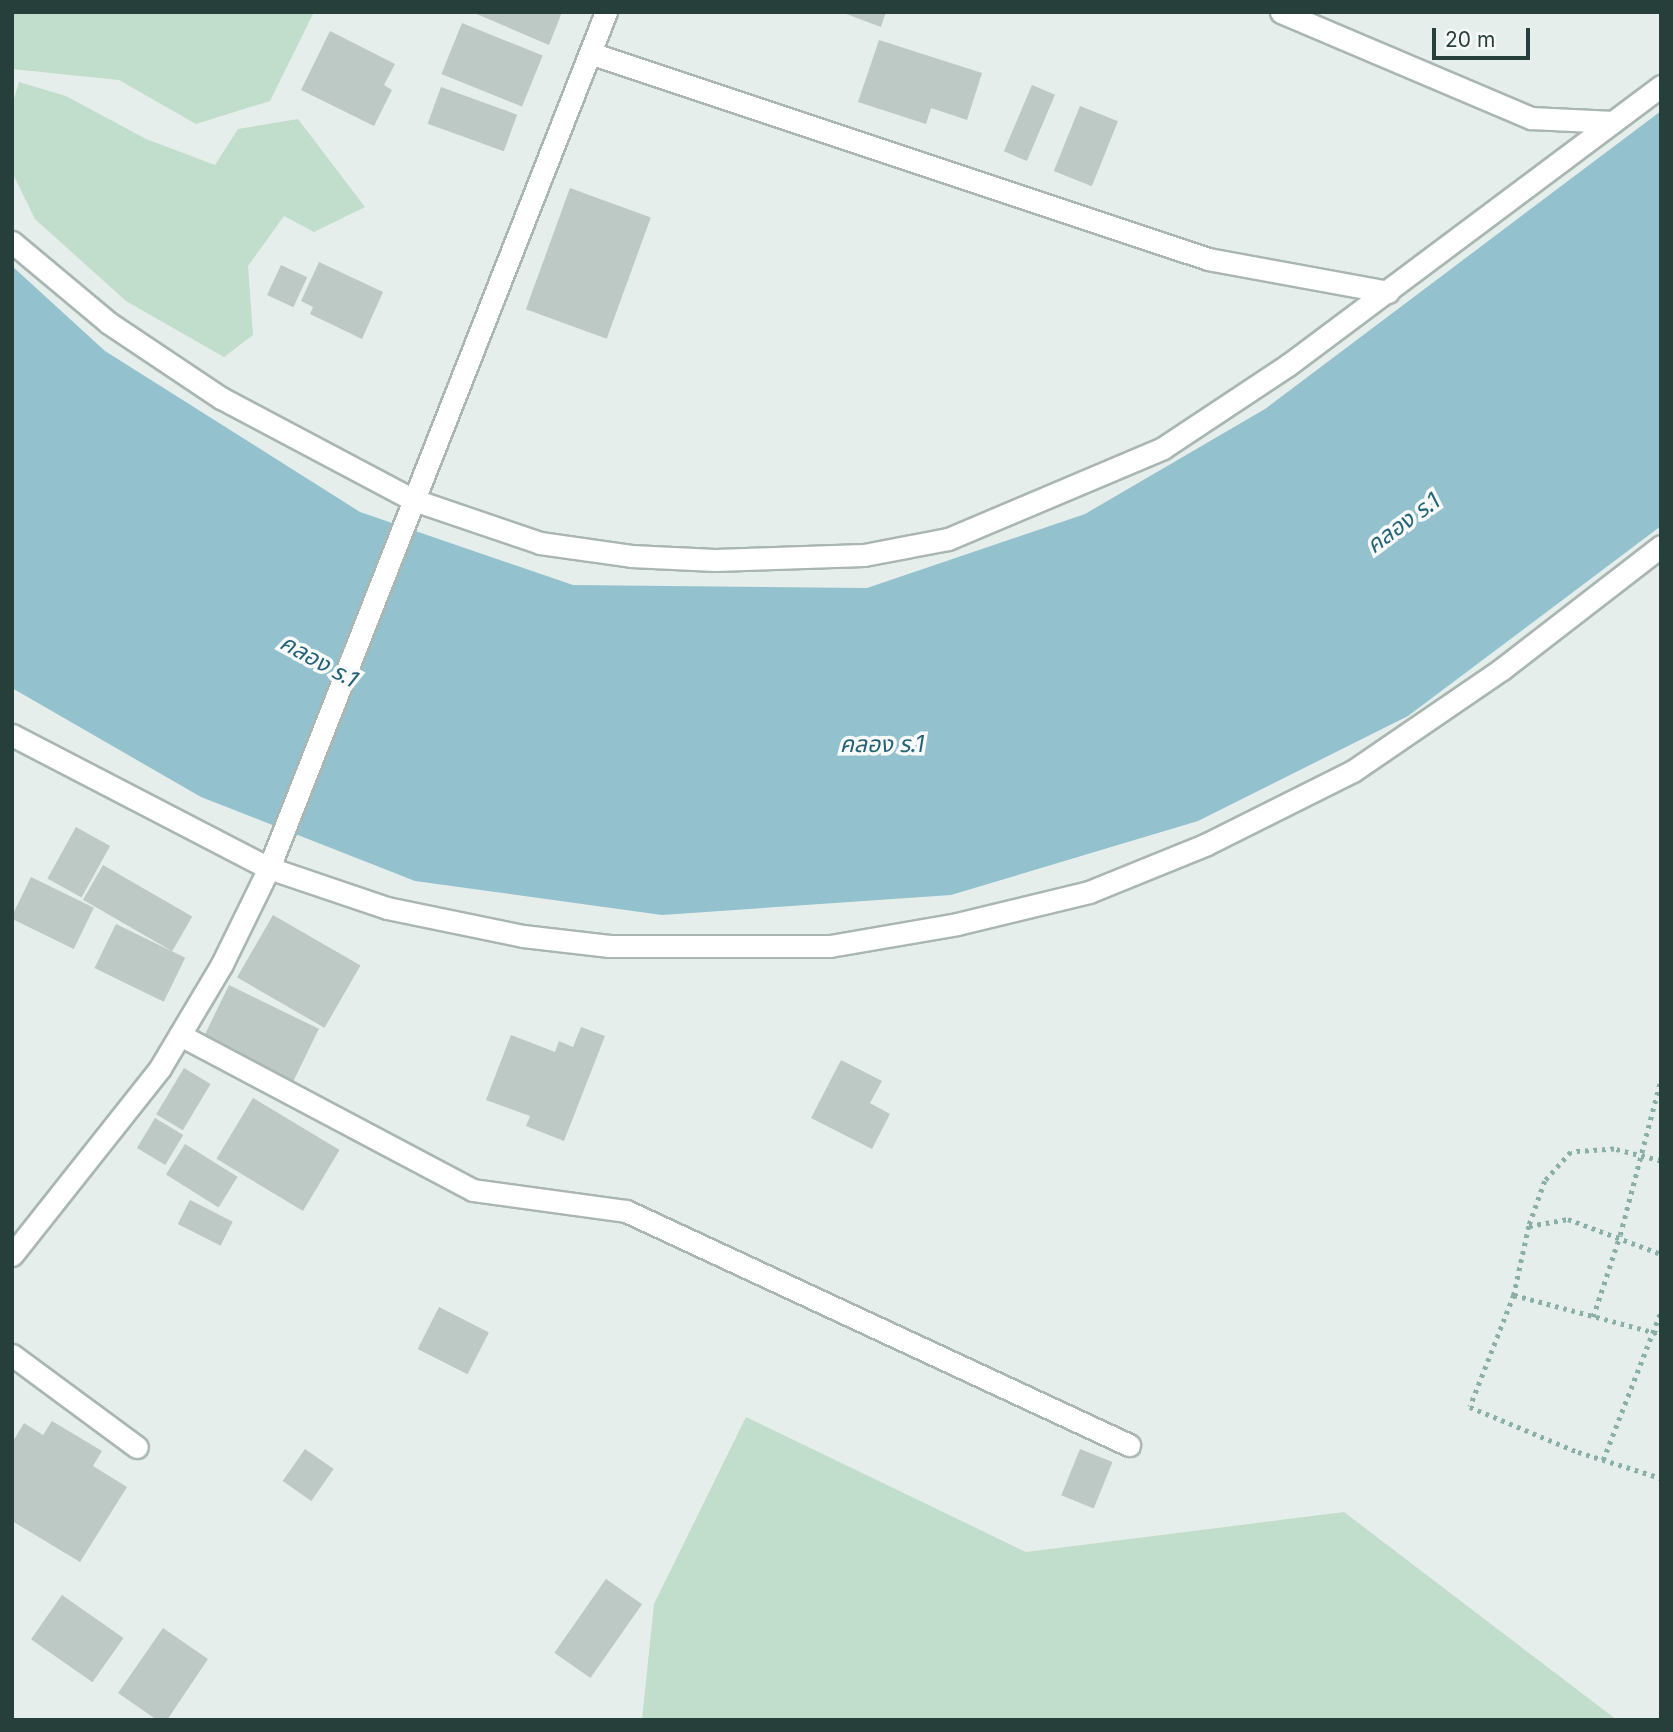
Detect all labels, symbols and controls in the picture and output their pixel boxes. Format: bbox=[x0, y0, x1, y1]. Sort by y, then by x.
scale bar bbox=[1435, 14, 1533, 58]
text: 20 m bbox=[1445, 27, 1495, 52]
water label: คลอง ร.1 bbox=[1361, 487, 1445, 559]
water label: คลอง ร.1 bbox=[275, 628, 363, 694]
water label: คลอง ร.1 bbox=[840, 730, 924, 758]

